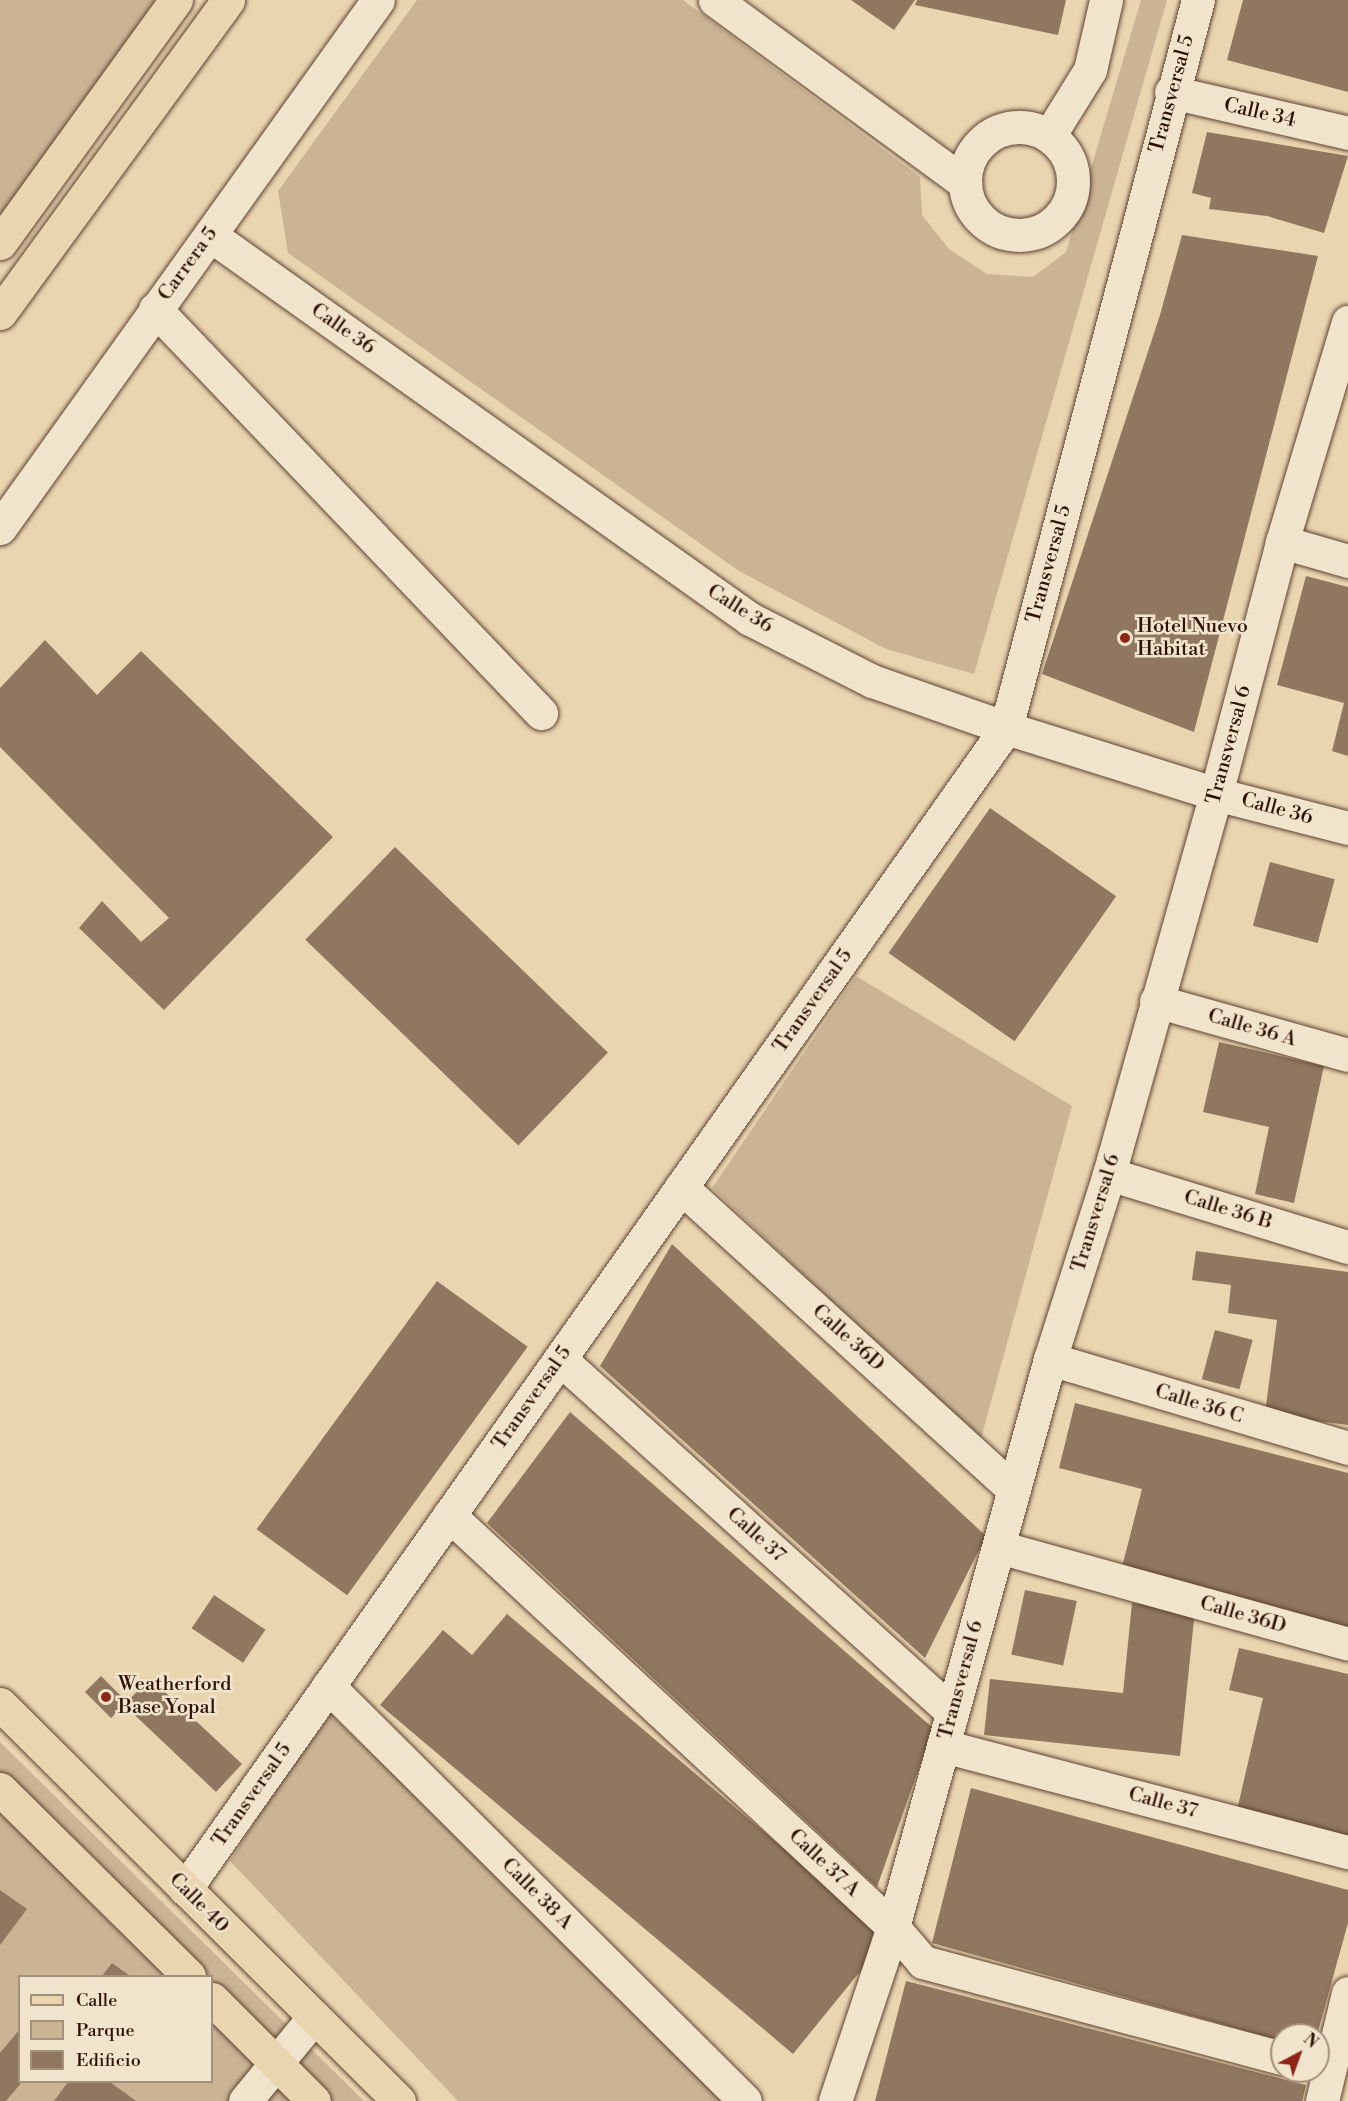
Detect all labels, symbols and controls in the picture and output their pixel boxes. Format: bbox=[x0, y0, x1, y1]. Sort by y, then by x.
street label: Transversal 5 bbox=[1145, 32, 1199, 156]
street label: Calle 34 bbox=[1222, 93, 1298, 133]
street label: Carrera 5 bbox=[153, 222, 223, 306]
street label: Calle 36 bbox=[306, 298, 380, 360]
street label: Transversal 5 bbox=[1022, 502, 1076, 626]
street label: Calle 36 bbox=[703, 579, 777, 639]
place label: Hotel Nuevo Habitat bbox=[1137, 614, 1248, 661]
marker: Hotel Nuevo Habitat bbox=[1118, 631, 1132, 645]
street label: Transversal 6 bbox=[1202, 683, 1256, 807]
street label: Calle 36 bbox=[1239, 788, 1315, 830]
street label: Transversal 5 bbox=[768, 944, 858, 1058]
street label: Calle 36 A bbox=[1205, 1004, 1299, 1052]
street label: Transversal 6 bbox=[1067, 1151, 1125, 1275]
street label: Calle 36 B bbox=[1181, 1185, 1275, 1235]
street label: Calle 36D bbox=[807, 1299, 889, 1377]
street label: Transversal 5 bbox=[487, 1341, 577, 1455]
street label: Calle 36 C bbox=[1152, 1379, 1246, 1429]
street label: Calle 37 bbox=[722, 1502, 790, 1568]
street label: Calle 36D bbox=[1197, 1591, 1289, 1639]
street label: Transversal 6 bbox=[934, 1618, 988, 1742]
place label: Weatherford Base Yopal bbox=[118, 1673, 231, 1720]
marker: Weatherford Base Yopal bbox=[99, 1690, 113, 1704]
street label: Transversal 5 bbox=[207, 1738, 297, 1852]
street label: Calle 37 bbox=[1126, 1782, 1200, 1824]
street label: Calle 37 A bbox=[783, 1824, 865, 1902]
street label: Calle 38 A bbox=[496, 1853, 578, 1935]
street label: Calle 40 bbox=[164, 1868, 234, 1938]
legend bbox=[18, 1975, 213, 2083]
text: Calle bbox=[76, 1989, 117, 2012]
text: Parque bbox=[76, 2019, 135, 2042]
north arrow bbox=[1270, 2023, 1330, 2083]
text: N bbox=[1299, 2029, 1322, 2053]
text: Edificio bbox=[76, 2049, 141, 2072]

